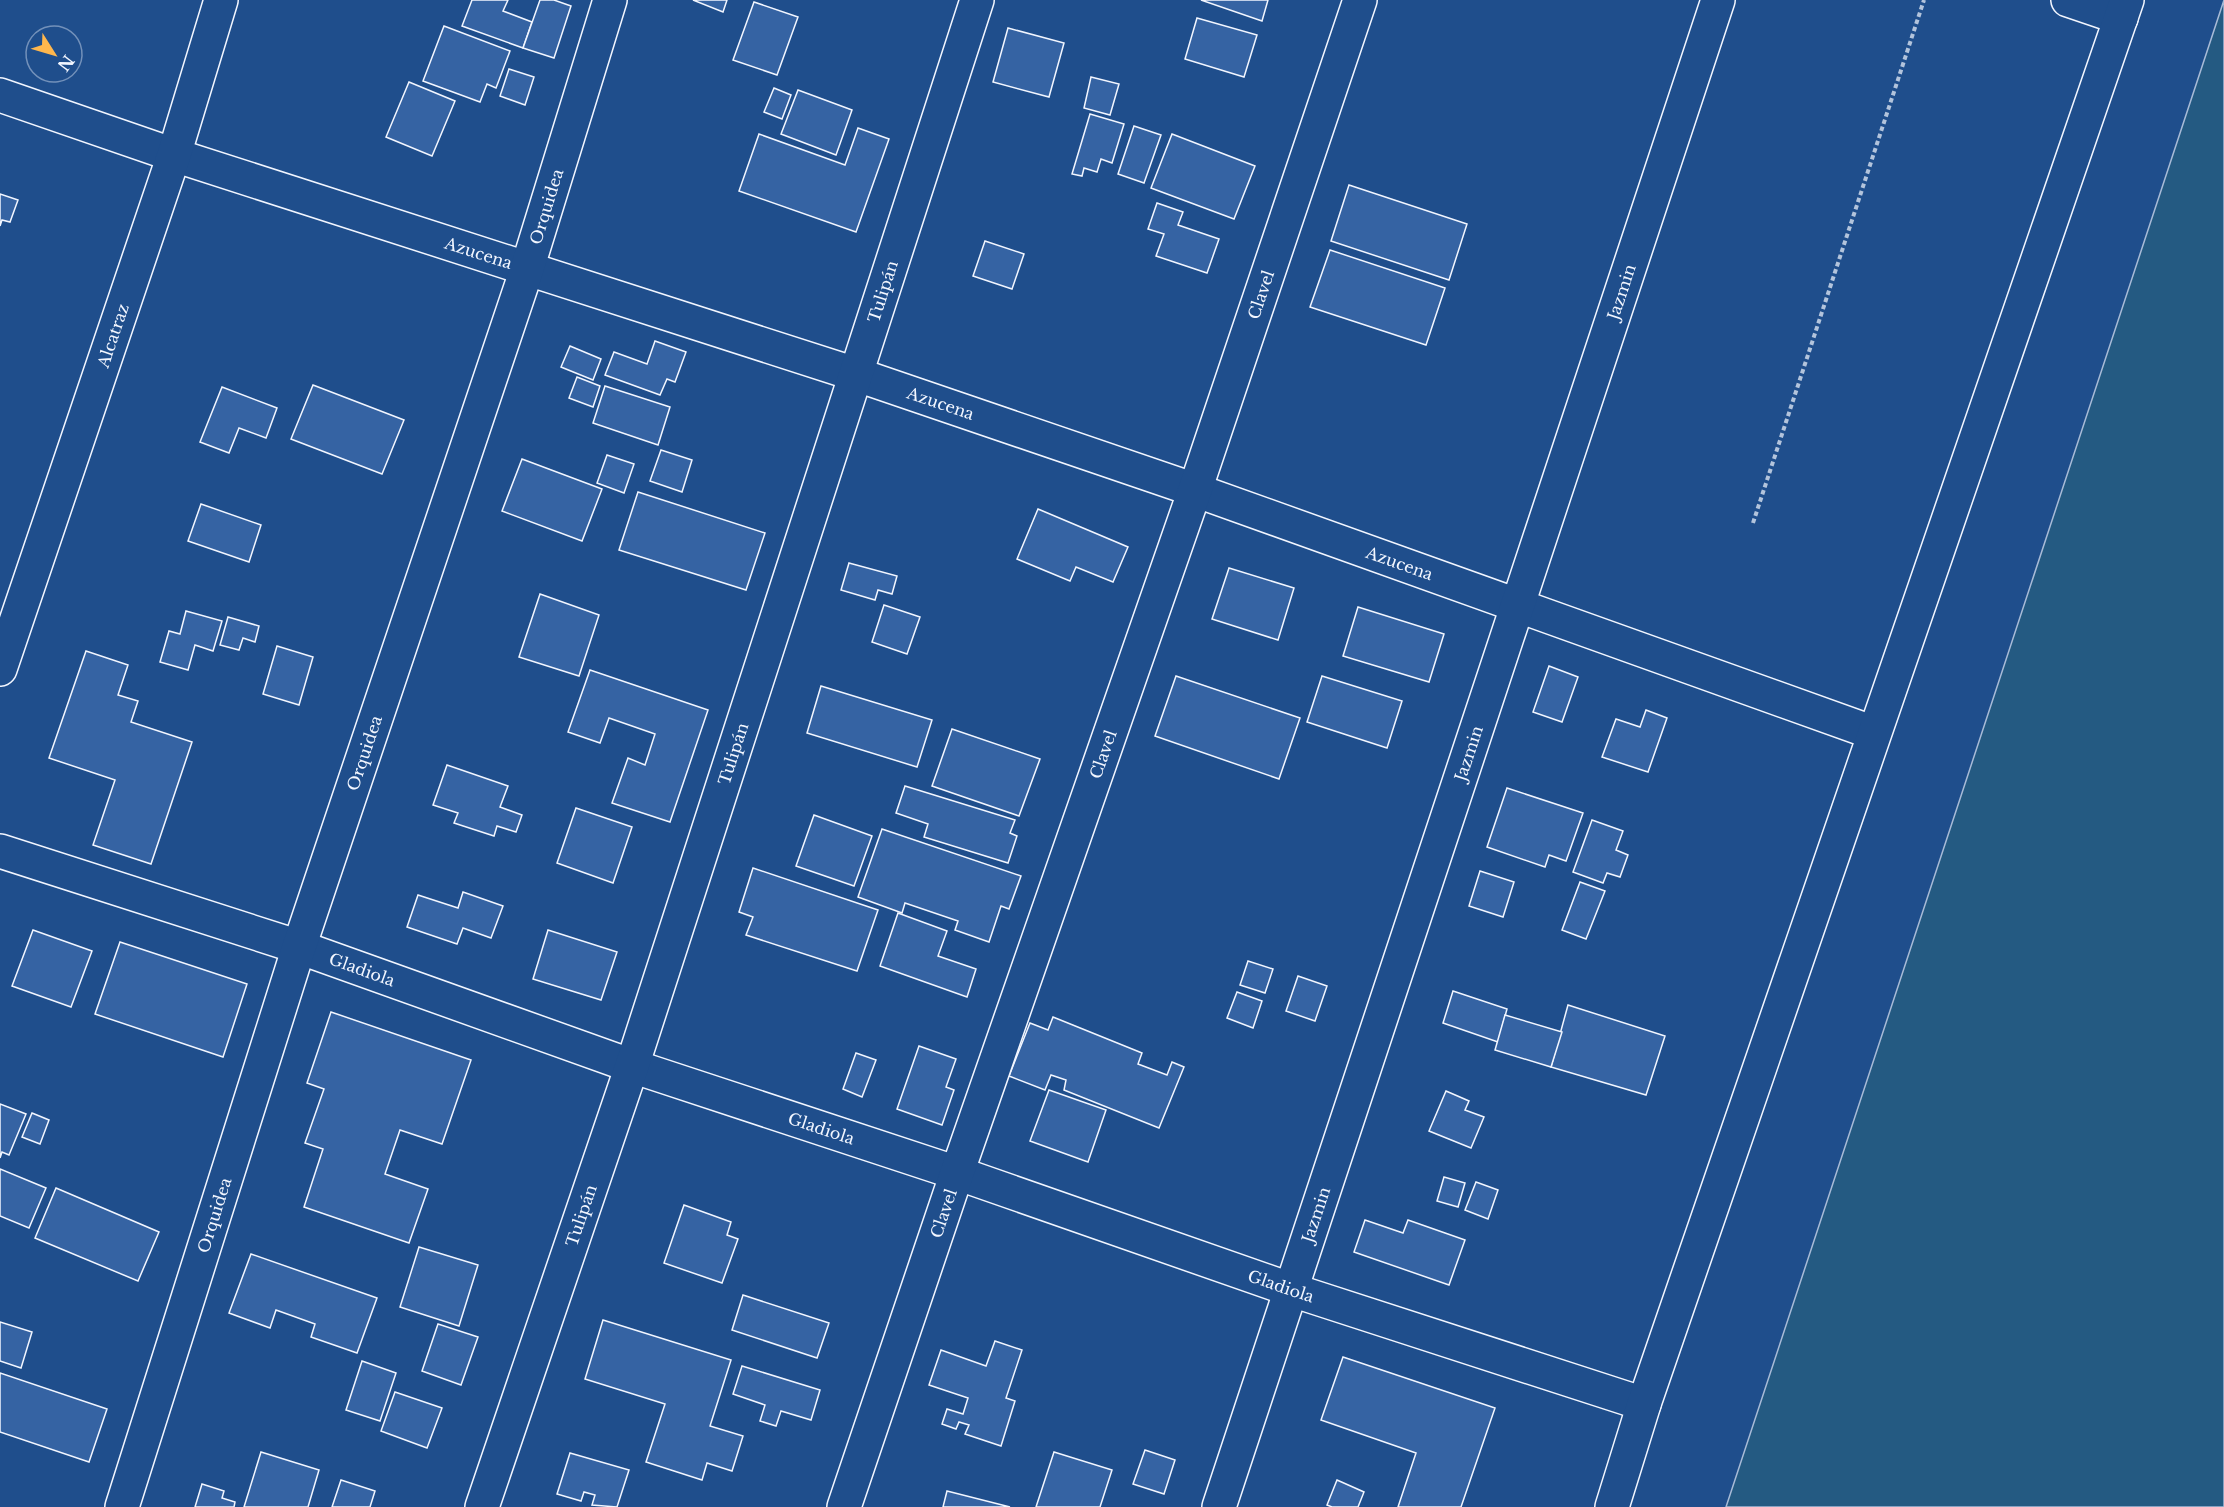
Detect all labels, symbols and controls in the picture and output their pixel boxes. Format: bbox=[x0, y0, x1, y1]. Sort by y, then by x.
north arrow bbox=[24, 24, 84, 84]
text: N bbox=[53, 51, 78, 75]
street label: Orquidea bbox=[525, 166, 567, 247]
street label: Azucena bbox=[441, 232, 515, 273]
street label: Tulipán bbox=[863, 258, 902, 325]
street label: Jazmin bbox=[1602, 262, 1640, 324]
street label: Clavel bbox=[1243, 268, 1278, 322]
street label: Alcatraz bbox=[92, 301, 133, 371]
street label: Azucena bbox=[904, 382, 977, 424]
street label: Azucena bbox=[1363, 542, 1436, 584]
street label: Orquidea bbox=[342, 713, 386, 793]
street label: Tulipán bbox=[714, 720, 752, 787]
street label: Jazmin bbox=[1449, 723, 1487, 785]
street label: Clavel bbox=[1085, 727, 1121, 781]
street label: Gladiola bbox=[326, 949, 398, 991]
street label: Gladiola bbox=[786, 1108, 857, 1149]
street label: Orquidea bbox=[193, 1175, 236, 1255]
street label: Tulipán bbox=[561, 1182, 601, 1249]
street label: Jazmin bbox=[1297, 1184, 1334, 1247]
street label: Clavel bbox=[926, 1186, 961, 1240]
street label: Gladiola bbox=[1245, 1265, 1317, 1307]

